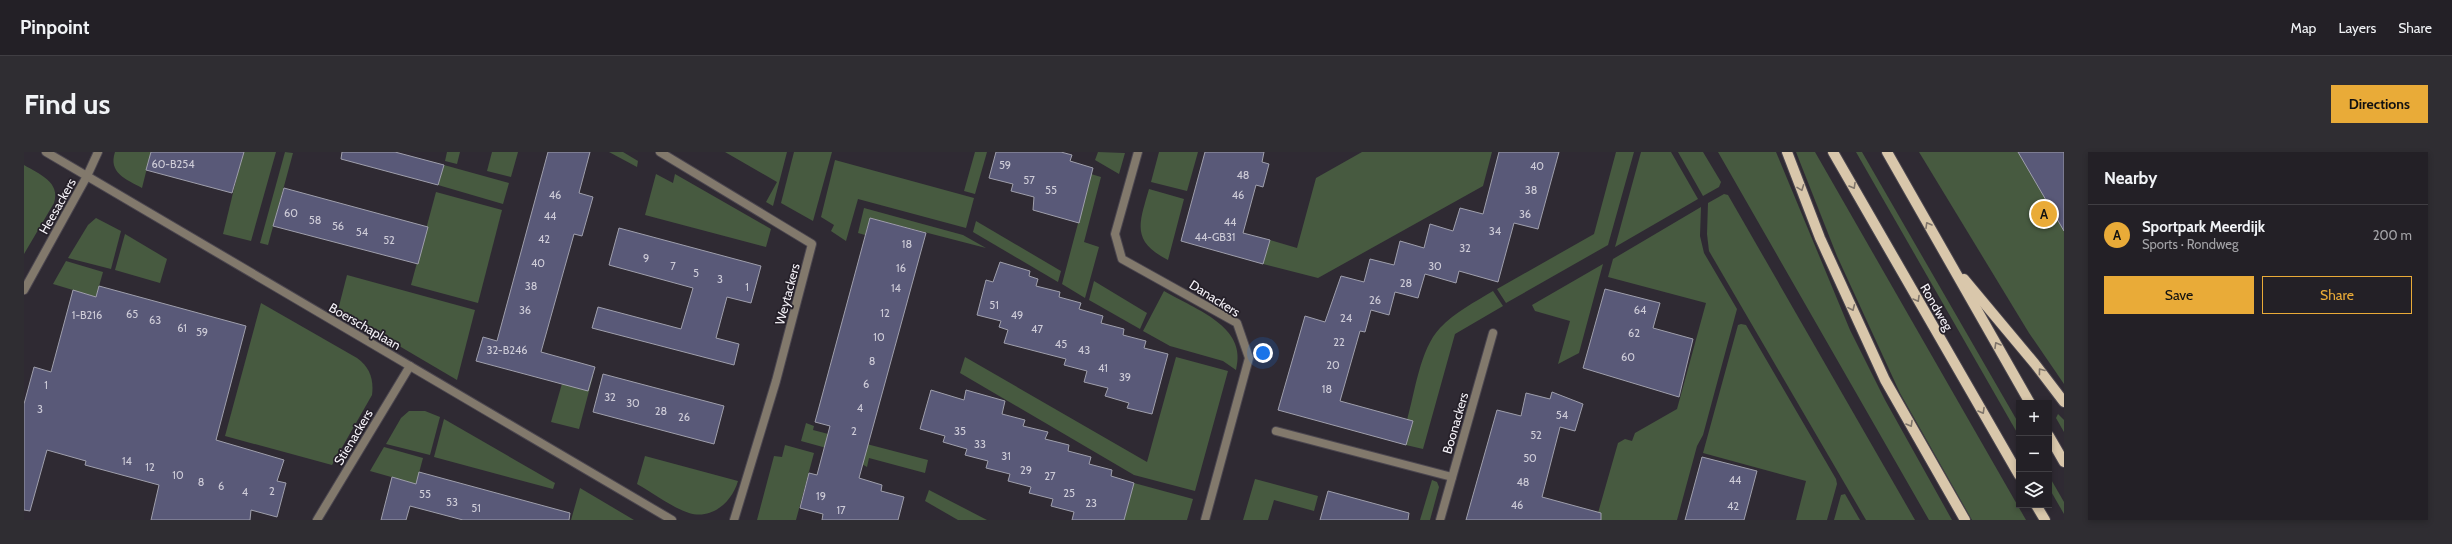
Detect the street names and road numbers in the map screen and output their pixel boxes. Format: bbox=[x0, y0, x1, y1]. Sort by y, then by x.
street label: Heesackers bbox=[35, 175, 79, 237]
street label: Weytackers bbox=[771, 261, 803, 327]
street label: Danackers bbox=[1187, 276, 1244, 320]
street label: Rondweg bbox=[1917, 281, 1957, 334]
street label: Boerschaplaan bbox=[326, 299, 404, 353]
street label: Boonackers bbox=[1439, 390, 1472, 456]
street label: Stienackers bbox=[330, 406, 376, 468]

